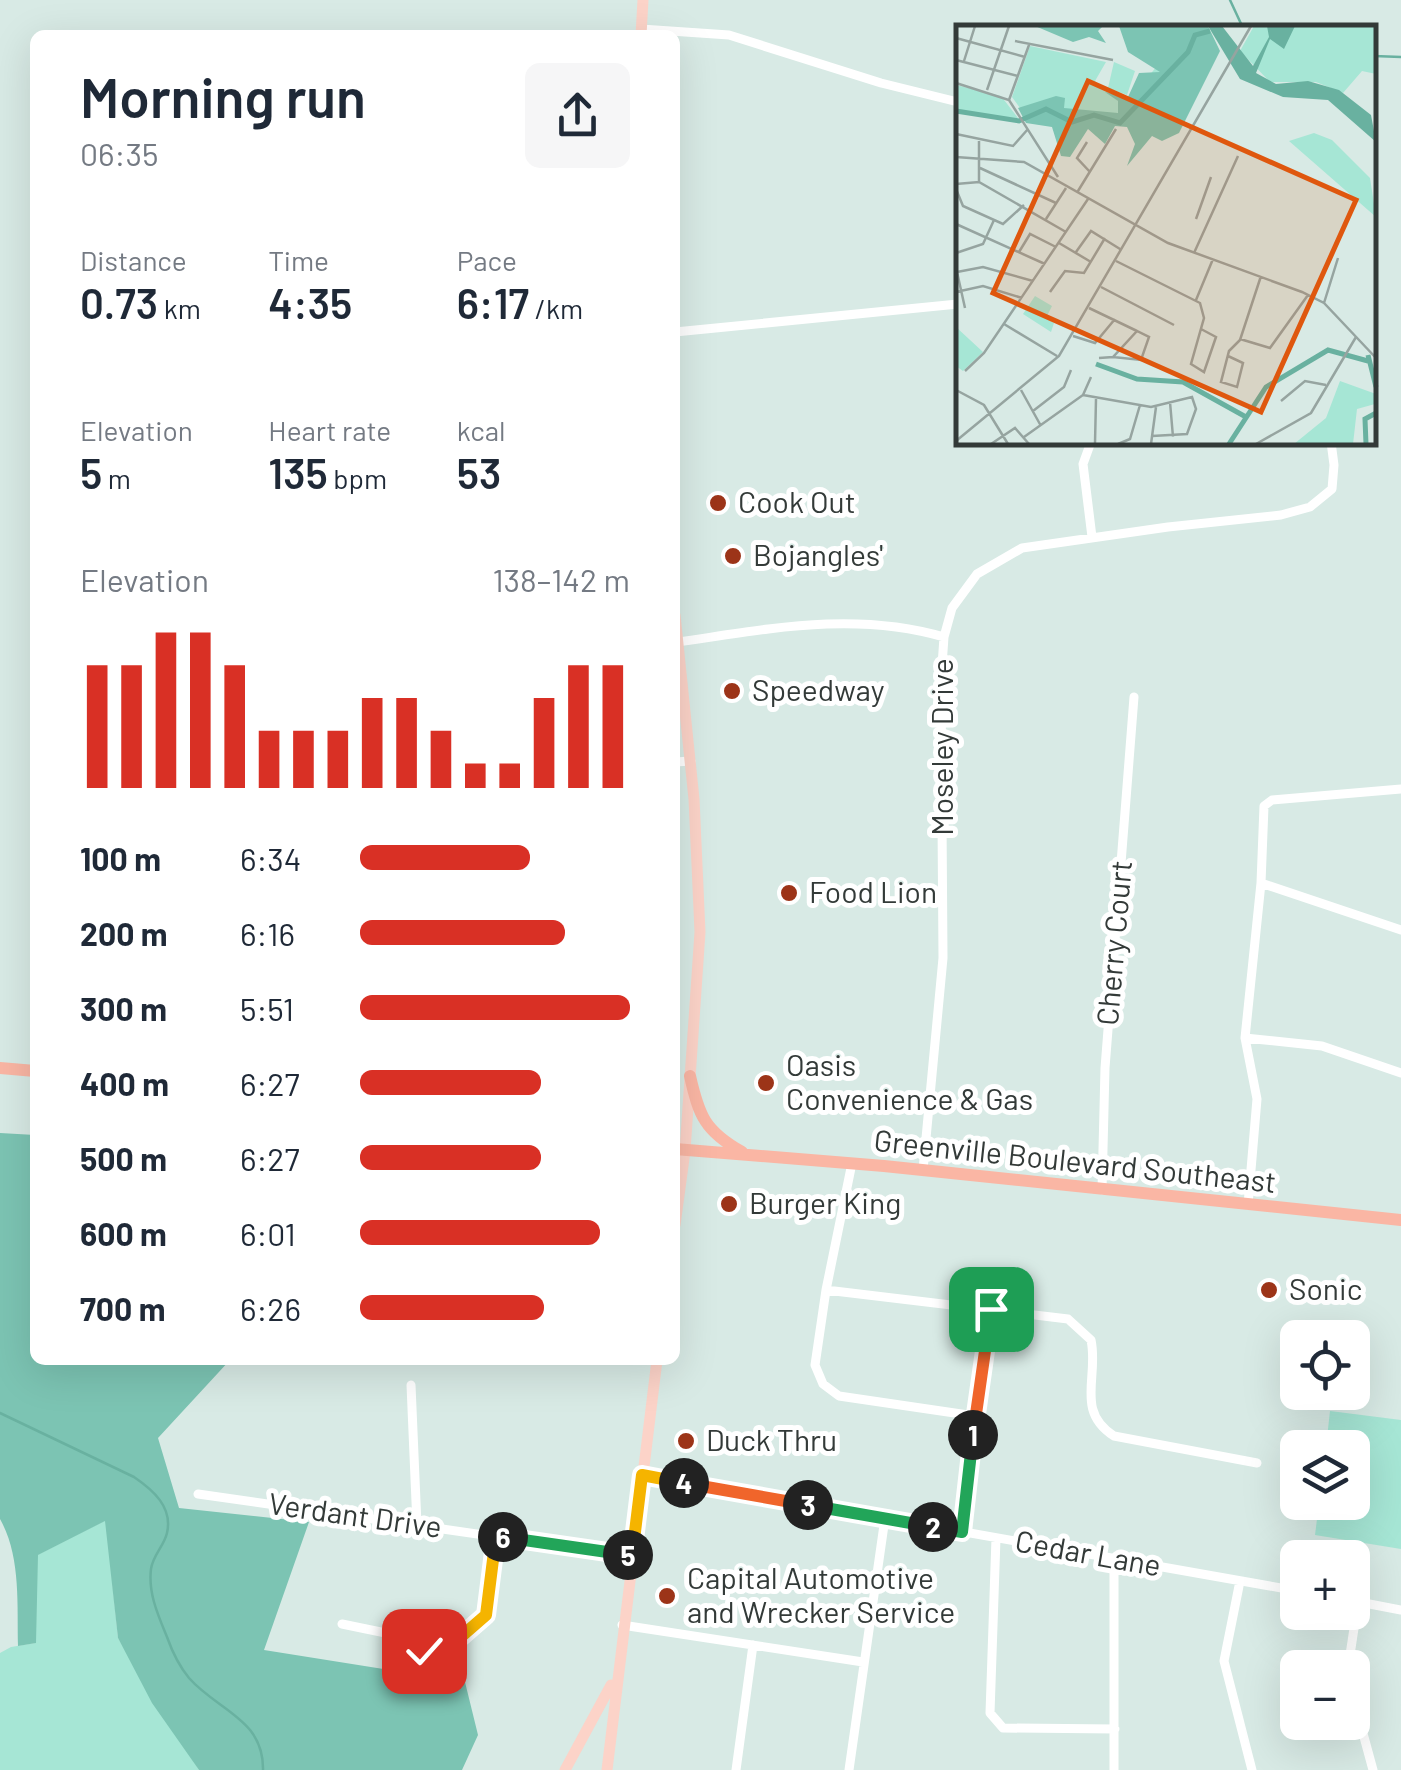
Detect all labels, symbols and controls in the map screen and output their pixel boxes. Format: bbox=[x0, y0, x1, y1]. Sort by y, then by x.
inset map bbox=[956, 25, 1376, 445]
text: Morning run bbox=[80, 63, 366, 129]
button: share bbox=[525, 63, 630, 168]
text: 06:35 bbox=[80, 134, 158, 172]
text: Distance bbox=[80, 243, 187, 277]
text: Time bbox=[268, 243, 329, 277]
text: Pace bbox=[457, 243, 517, 277]
text: 0.73 bbox=[80, 277, 158, 327]
text: 4:35 bbox=[268, 277, 352, 327]
text: 6:17 bbox=[457, 277, 529, 327]
text: km bbox=[158, 291, 201, 325]
text: /km bbox=[529, 291, 583, 325]
text: Elevation bbox=[80, 413, 193, 447]
text: Heart rate bbox=[268, 413, 391, 447]
text: kcal bbox=[457, 413, 505, 447]
text: 5 bbox=[80, 447, 102, 497]
text: 135 bbox=[268, 447, 328, 497]
text: 53 bbox=[457, 447, 501, 497]
text: m bbox=[102, 461, 131, 495]
text: bpm bbox=[328, 461, 387, 495]
place label: Cook Out bbox=[738, 483, 856, 519]
marker: Cook Out bbox=[707, 492, 729, 514]
place label: Bojangles' bbox=[753, 536, 883, 572]
marker: Bojangles' bbox=[722, 545, 744, 567]
text: Elevation bbox=[80, 560, 209, 598]
text: 138–142 m bbox=[492, 560, 630, 598]
street label: Moseley Drive bbox=[923, 658, 959, 836]
place label: Speedway bbox=[752, 671, 885, 707]
marker: Speedway bbox=[721, 680, 743, 702]
text: 100 m bbox=[80, 839, 161, 877]
text: 6:34 bbox=[240, 839, 301, 877]
street label: Cherry Court bbox=[1088, 859, 1138, 1027]
place label: Food Lion bbox=[809, 873, 937, 909]
marker: Food Lion bbox=[778, 882, 800, 904]
text: 200 m bbox=[80, 914, 168, 952]
text: 6:16 bbox=[240, 914, 295, 952]
text: 300 m bbox=[80, 989, 167, 1027]
text: 5:51 bbox=[240, 989, 294, 1027]
place label: Oasis Convenience & Gas bbox=[786, 1046, 1033, 1116]
text: 400 m bbox=[80, 1064, 169, 1102]
text: 6:27 bbox=[240, 1064, 300, 1102]
marker: Oasis Convenience & Gas bbox=[755, 1072, 777, 1094]
street label: Greenville Boulevard Southeast bbox=[872, 1121, 1278, 1199]
text: 500 m bbox=[80, 1139, 167, 1177]
text: 6:27 bbox=[240, 1139, 300, 1177]
place label: Burger King bbox=[749, 1184, 901, 1220]
marker: Burger King bbox=[718, 1193, 740, 1215]
text: 600 m bbox=[80, 1214, 167, 1252]
text: 6:01 bbox=[240, 1214, 296, 1252]
pin bbox=[949, 1267, 1034, 1352]
place label: Sonic bbox=[1289, 1270, 1362, 1306]
marker: Sonic bbox=[1258, 1279, 1280, 1301]
icon: arrive bbox=[964, 1282, 1019, 1337]
text: 700 m bbox=[80, 1289, 165, 1327]
text: 6:26 bbox=[240, 1289, 301, 1327]
map controls bbox=[1280, 1320, 1370, 1740]
button: locate bbox=[1280, 1320, 1370, 1410]
pin: 1 bbox=[948, 1410, 998, 1460]
text: 1 bbox=[968, 1418, 978, 1452]
place label: Duck Thru bbox=[706, 1421, 837, 1457]
marker: Duck Thru bbox=[675, 1430, 697, 1452]
button: layers bbox=[1280, 1430, 1370, 1520]
pin: 4 bbox=[659, 1458, 709, 1508]
text: 4 bbox=[676, 1466, 692, 1500]
pin: 3 bbox=[783, 1480, 833, 1530]
street label: Verdant Drive bbox=[266, 1484, 444, 1544]
text: 3 bbox=[800, 1488, 816, 1522]
pin: 2 bbox=[908, 1502, 958, 1552]
text: 2 bbox=[925, 1510, 941, 1544]
pin: 6 bbox=[478, 1512, 528, 1562]
text: 6 bbox=[495, 1520, 511, 1554]
street label: Cedar Lane bbox=[1013, 1522, 1164, 1583]
pin: 5 bbox=[603, 1530, 653, 1580]
text: 5 bbox=[620, 1538, 636, 1572]
button: + bbox=[1280, 1540, 1370, 1630]
place label: Capital Automotive and Wrecker Service bbox=[687, 1559, 955, 1629]
marker: Capital Automotive and Wrecker Service bbox=[656, 1585, 678, 1607]
pin bbox=[382, 1609, 467, 1694]
icon: check bbox=[397, 1624, 452, 1679]
button: − bbox=[1280, 1650, 1370, 1740]

